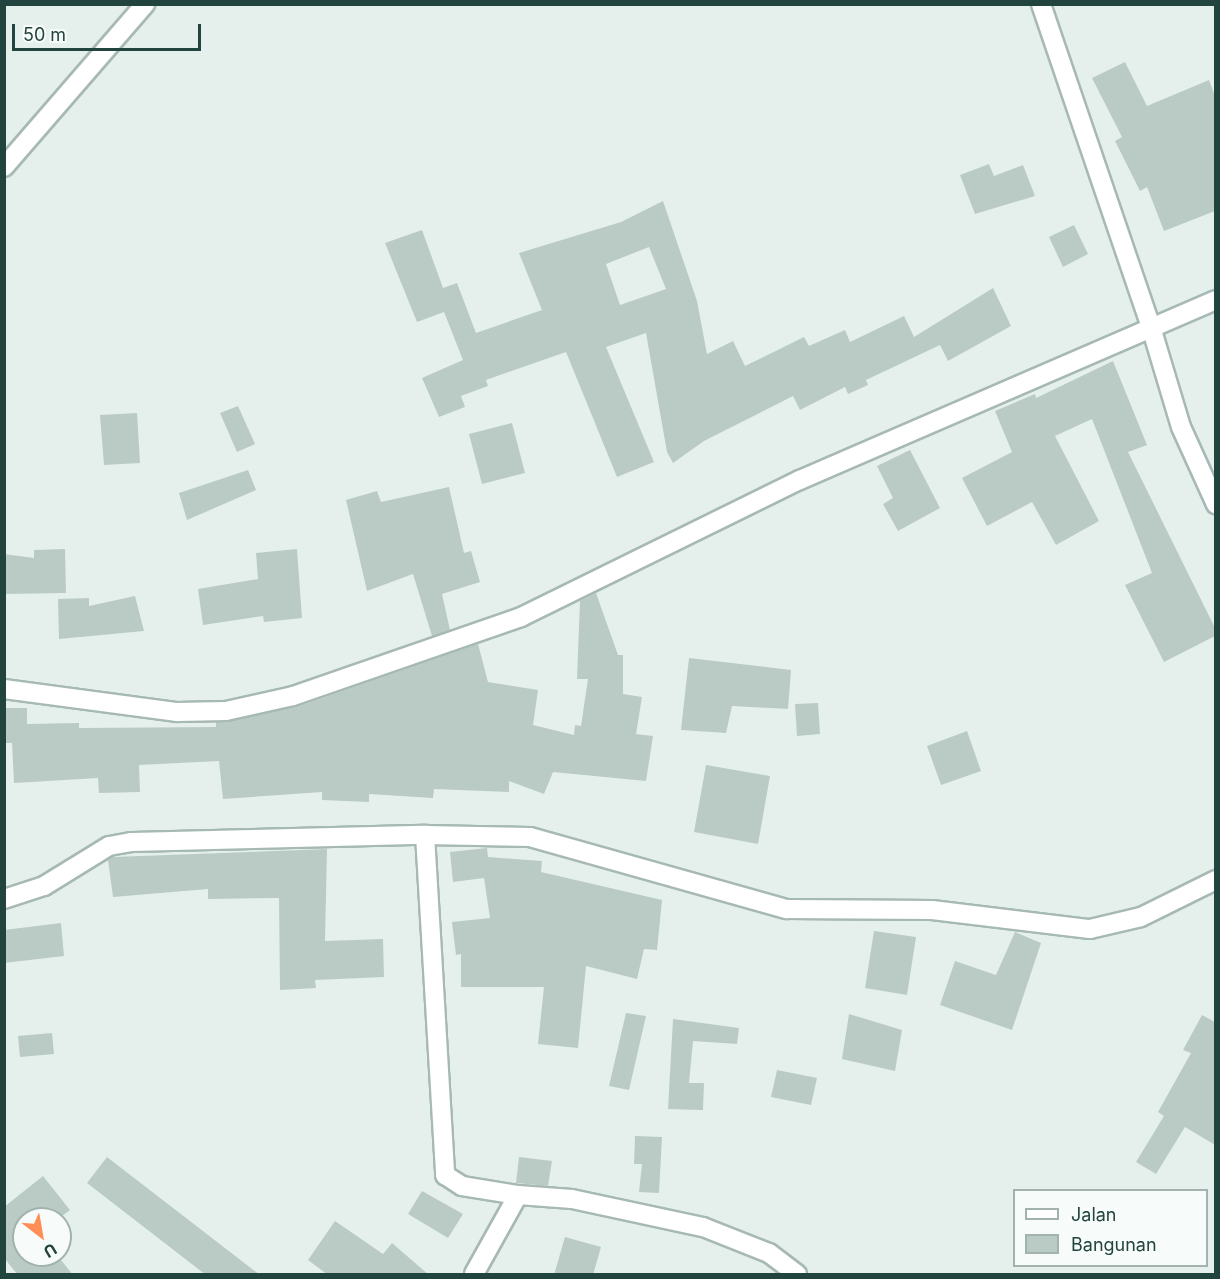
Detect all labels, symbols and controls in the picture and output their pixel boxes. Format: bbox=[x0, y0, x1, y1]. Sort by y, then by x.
scale bar bbox=[15, 12, 204, 50]
text: 50 m bbox=[23, 24, 66, 45]
legend bbox=[1013, 1189, 1208, 1267]
text: Jalan bbox=[1071, 1204, 1116, 1225]
north arrow bbox=[12, 1207, 72, 1267]
text: Bangunan bbox=[1071, 1234, 1157, 1255]
text: U bbox=[40, 1239, 60, 1262]

